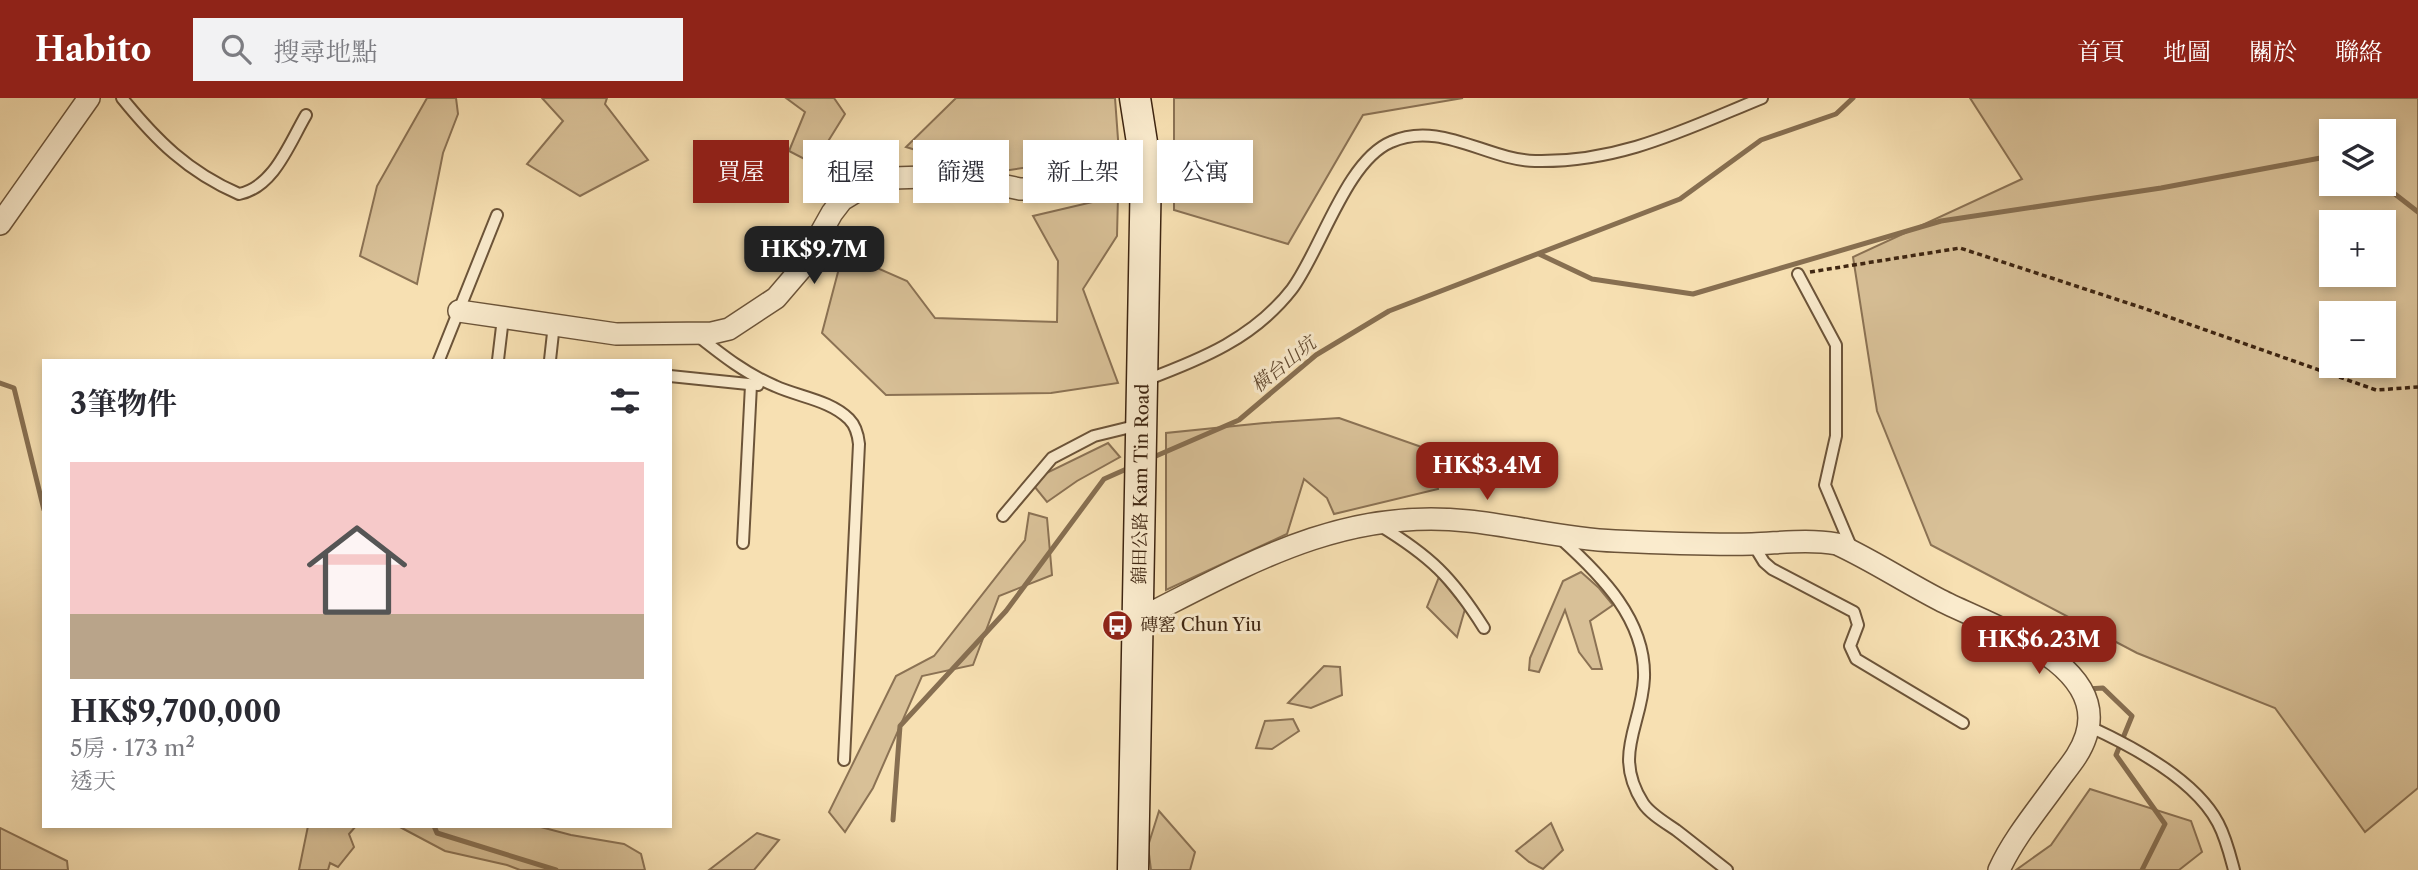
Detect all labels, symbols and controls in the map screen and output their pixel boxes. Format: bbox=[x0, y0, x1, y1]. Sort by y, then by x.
search box bbox=[193, 18, 683, 81]
text: Habito bbox=[35, 29, 151, 70]
icon: search bbox=[217, 30, 255, 68]
text: 搜尋地點 bbox=[273, 36, 378, 68]
text: 首頁 bbox=[2077, 37, 2125, 66]
text: 地圖 bbox=[2163, 37, 2211, 66]
text: 關於 bbox=[2249, 37, 2297, 66]
text: 聯絡 bbox=[2335, 37, 2383, 66]
map controls bbox=[2319, 119, 2396, 378]
button: layers bbox=[2319, 119, 2396, 196]
chip: 買屋 bbox=[693, 140, 789, 203]
chip: 租屋 bbox=[803, 140, 899, 203]
chip: 篩選 bbox=[913, 140, 1009, 203]
chip: 新上架 bbox=[1023, 140, 1143, 203]
chip: 公寓 bbox=[1157, 140, 1253, 203]
button: + bbox=[2319, 210, 2396, 287]
pin: HK$9.7M bbox=[749, 226, 879, 286]
text: HK$9.7M bbox=[760, 235, 868, 263]
button: − bbox=[2319, 301, 2396, 378]
water label: 橫台山坑 bbox=[1247, 330, 1322, 397]
icon: filters bbox=[606, 382, 644, 420]
street label: 錦田公路 Kam Tin Road bbox=[1128, 383, 1154, 585]
text: 3筆物件 bbox=[70, 385, 177, 422]
pin: HK$3.4M bbox=[1422, 442, 1552, 502]
text: HK$3.4M bbox=[1432, 451, 1542, 479]
icon: home bbox=[294, 507, 420, 633]
bus stop icon: 磚窰 Chun Yiu bbox=[1100, 608, 1134, 642]
place label: 磚窰 Chun Yiu bbox=[1140, 614, 1262, 636]
pin: HK$6.23M bbox=[1967, 616, 2111, 676]
text: HK$6.23M bbox=[1977, 625, 2101, 653]
text: HK$9,700,000 bbox=[70, 693, 281, 730]
text: 5房 · 173 m² bbox=[70, 734, 195, 762]
text: 透天 bbox=[70, 767, 116, 795]

